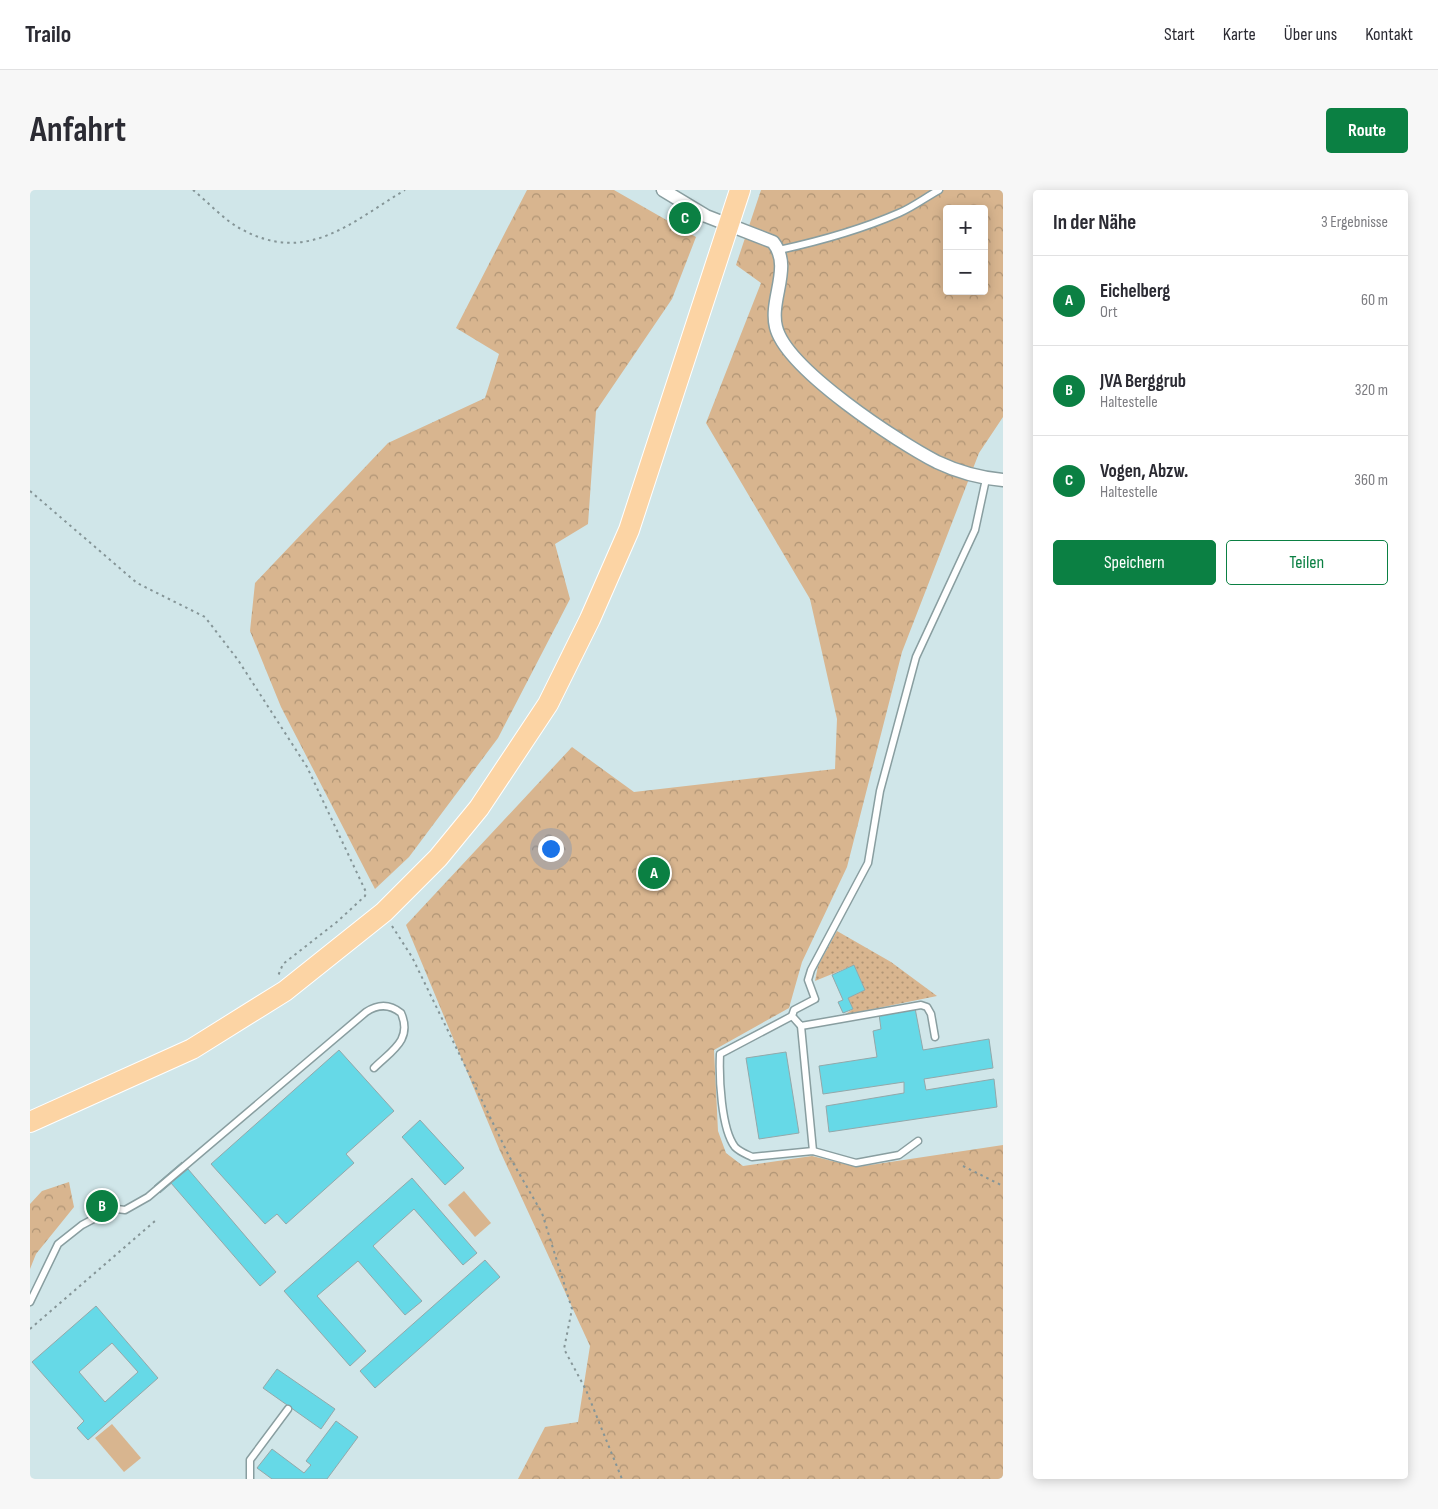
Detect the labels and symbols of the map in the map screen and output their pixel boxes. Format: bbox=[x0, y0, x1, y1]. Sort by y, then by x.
pin: C bbox=[669, 199, 701, 237]
your location bbox=[538, 836, 564, 862]
pin: A bbox=[638, 854, 670, 892]
pin: B bbox=[86, 1187, 118, 1225]

